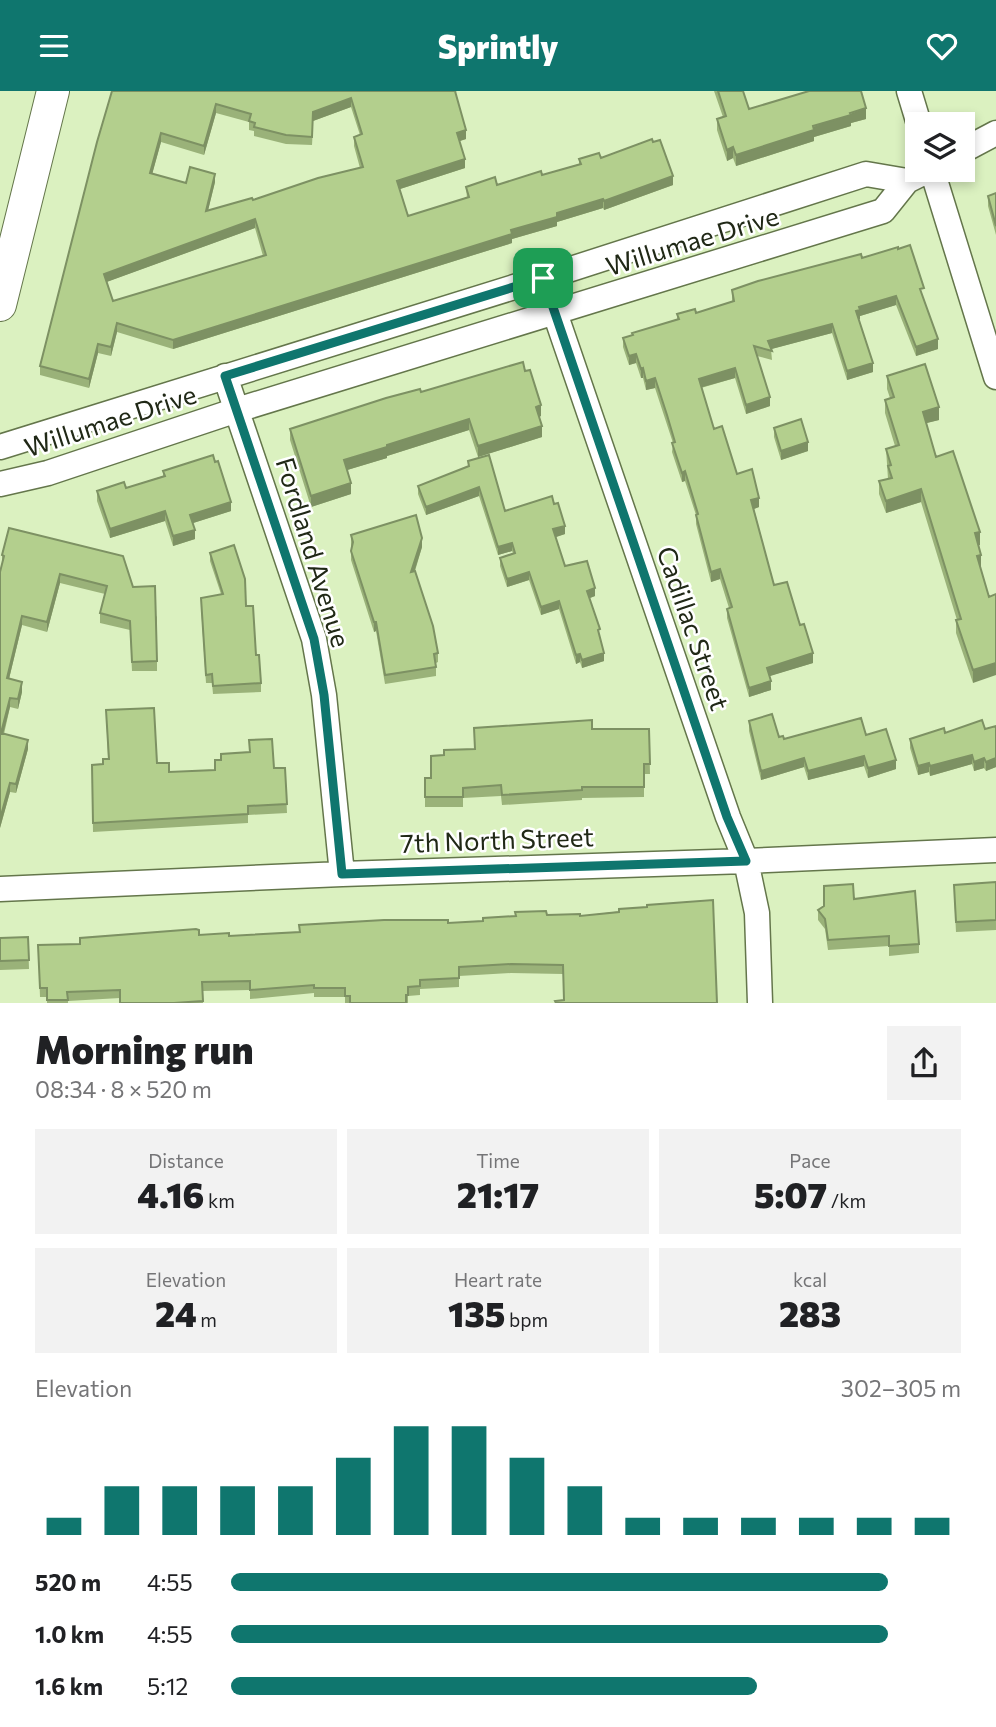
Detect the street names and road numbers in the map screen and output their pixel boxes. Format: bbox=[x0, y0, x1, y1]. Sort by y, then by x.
street label: Willumae Drive bbox=[602, 199, 782, 281]
street label: Willumae Drive bbox=[20, 378, 200, 462]
street label: Fordland Avenue bbox=[270, 453, 358, 651]
street label: Cadillac Street bbox=[651, 542, 737, 714]
street label: 7th North Street bbox=[400, 820, 594, 858]

